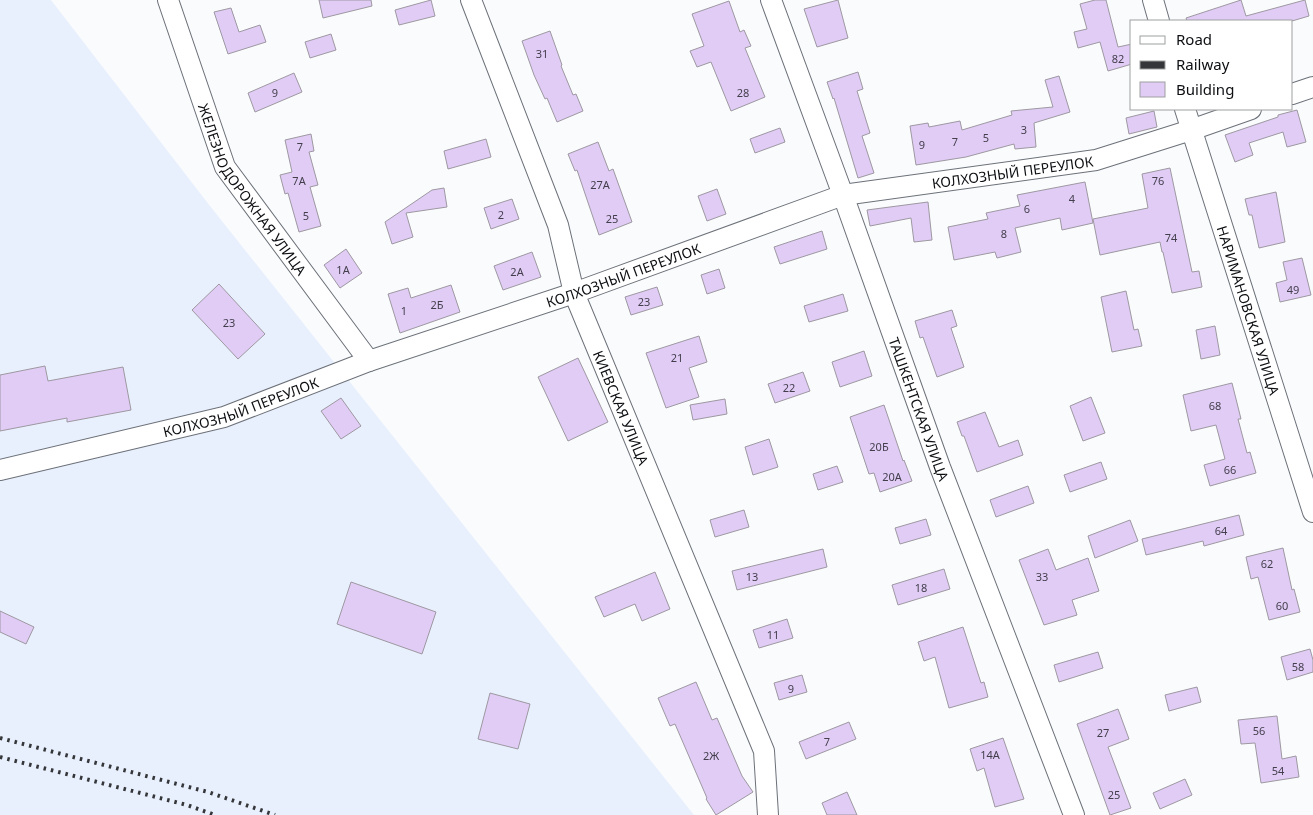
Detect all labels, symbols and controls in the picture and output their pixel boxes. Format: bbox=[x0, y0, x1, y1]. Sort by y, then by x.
legend bbox=[1130, 20, 1293, 110]
text: Road bbox=[1176, 29, 1212, 49]
house number: 31 bbox=[536, 46, 548, 61]
house number: 82 bbox=[1112, 51, 1124, 66]
text: Railway bbox=[1176, 54, 1230, 74]
text: Building bbox=[1176, 79, 1234, 99]
house number: 9 bbox=[272, 85, 278, 100]
house number: 28 bbox=[737, 85, 749, 100]
street label: ЖЕЛЕЗНОДОРОЖНАЯ УЛИЦА bbox=[194, 101, 311, 279]
house number: 3 bbox=[1021, 122, 1027, 137]
house number: 5 bbox=[983, 130, 989, 145]
house number: 7 bbox=[952, 134, 958, 149]
house number: 9 bbox=[919, 137, 925, 152]
house number: 7 bbox=[297, 139, 303, 154]
street label: КОЛХОЗНЫЙ ПЕРЕУЛОК bbox=[931, 151, 1095, 192]
house number: 7А bbox=[292, 173, 307, 188]
house number: 76 bbox=[1152, 173, 1164, 188]
house number: 27А bbox=[590, 177, 611, 192]
house number: 4 bbox=[1069, 191, 1076, 206]
house number: 6 bbox=[1024, 201, 1030, 216]
house number: 2 bbox=[498, 207, 504, 222]
house number: 5 bbox=[303, 208, 309, 223]
house number: 25 bbox=[606, 211, 618, 226]
street label: НАРИМАНОВСКАЯ УЛИЦА bbox=[1213, 223, 1285, 397]
house number: 8 bbox=[1001, 226, 1007, 241]
house number: 74 bbox=[1165, 230, 1178, 245]
street label: КОЛХОЗНЫЙ ПЕРЕУЛОК bbox=[543, 238, 703, 311]
house number: 1А bbox=[336, 262, 351, 277]
house number: 2А bbox=[510, 264, 525, 279]
house number: 49 bbox=[1287, 282, 1299, 297]
house number: 23 bbox=[638, 294, 650, 309]
house number: 2Б bbox=[430, 297, 444, 312]
house number: 1 bbox=[401, 303, 407, 318]
house number: 23 bbox=[223, 315, 235, 330]
street label: ТАШКЕНТСКАЯ УЛИЦА bbox=[885, 335, 954, 483]
street label: КИЕВСКАЯ УЛИЦА bbox=[589, 347, 654, 468]
house number: 21 bbox=[671, 350, 683, 365]
street label: КОЛХОЗНЫЙ ПЕРЕУЛОК bbox=[161, 372, 321, 441]
house number: 22 bbox=[783, 380, 795, 395]
house number: 68 bbox=[1209, 398, 1221, 413]
house number: 20Б bbox=[869, 439, 889, 454]
house number: 66 bbox=[1224, 462, 1236, 477]
house number: 20А bbox=[882, 469, 903, 484]
house number: 64 bbox=[1215, 523, 1228, 538]
house number: 62 bbox=[1261, 556, 1273, 571]
house number: 13 bbox=[746, 569, 758, 584]
house number: 33 bbox=[1036, 569, 1048, 584]
house number: 18 bbox=[915, 580, 927, 595]
house number: 60 bbox=[1276, 598, 1288, 613]
house number: 11 bbox=[767, 627, 779, 642]
house number: 58 bbox=[1292, 659, 1304, 674]
house number: 9 bbox=[788, 681, 794, 696]
house number: 56 bbox=[1253, 723, 1265, 738]
house number: 27 bbox=[1097, 725, 1109, 740]
house number: 7 bbox=[824, 734, 830, 749]
house number: 14А bbox=[980, 747, 1001, 762]
house number: 2Ж bbox=[703, 748, 719, 763]
house number: 54 bbox=[1272, 763, 1285, 778]
house number: 25 bbox=[1108, 787, 1120, 802]

